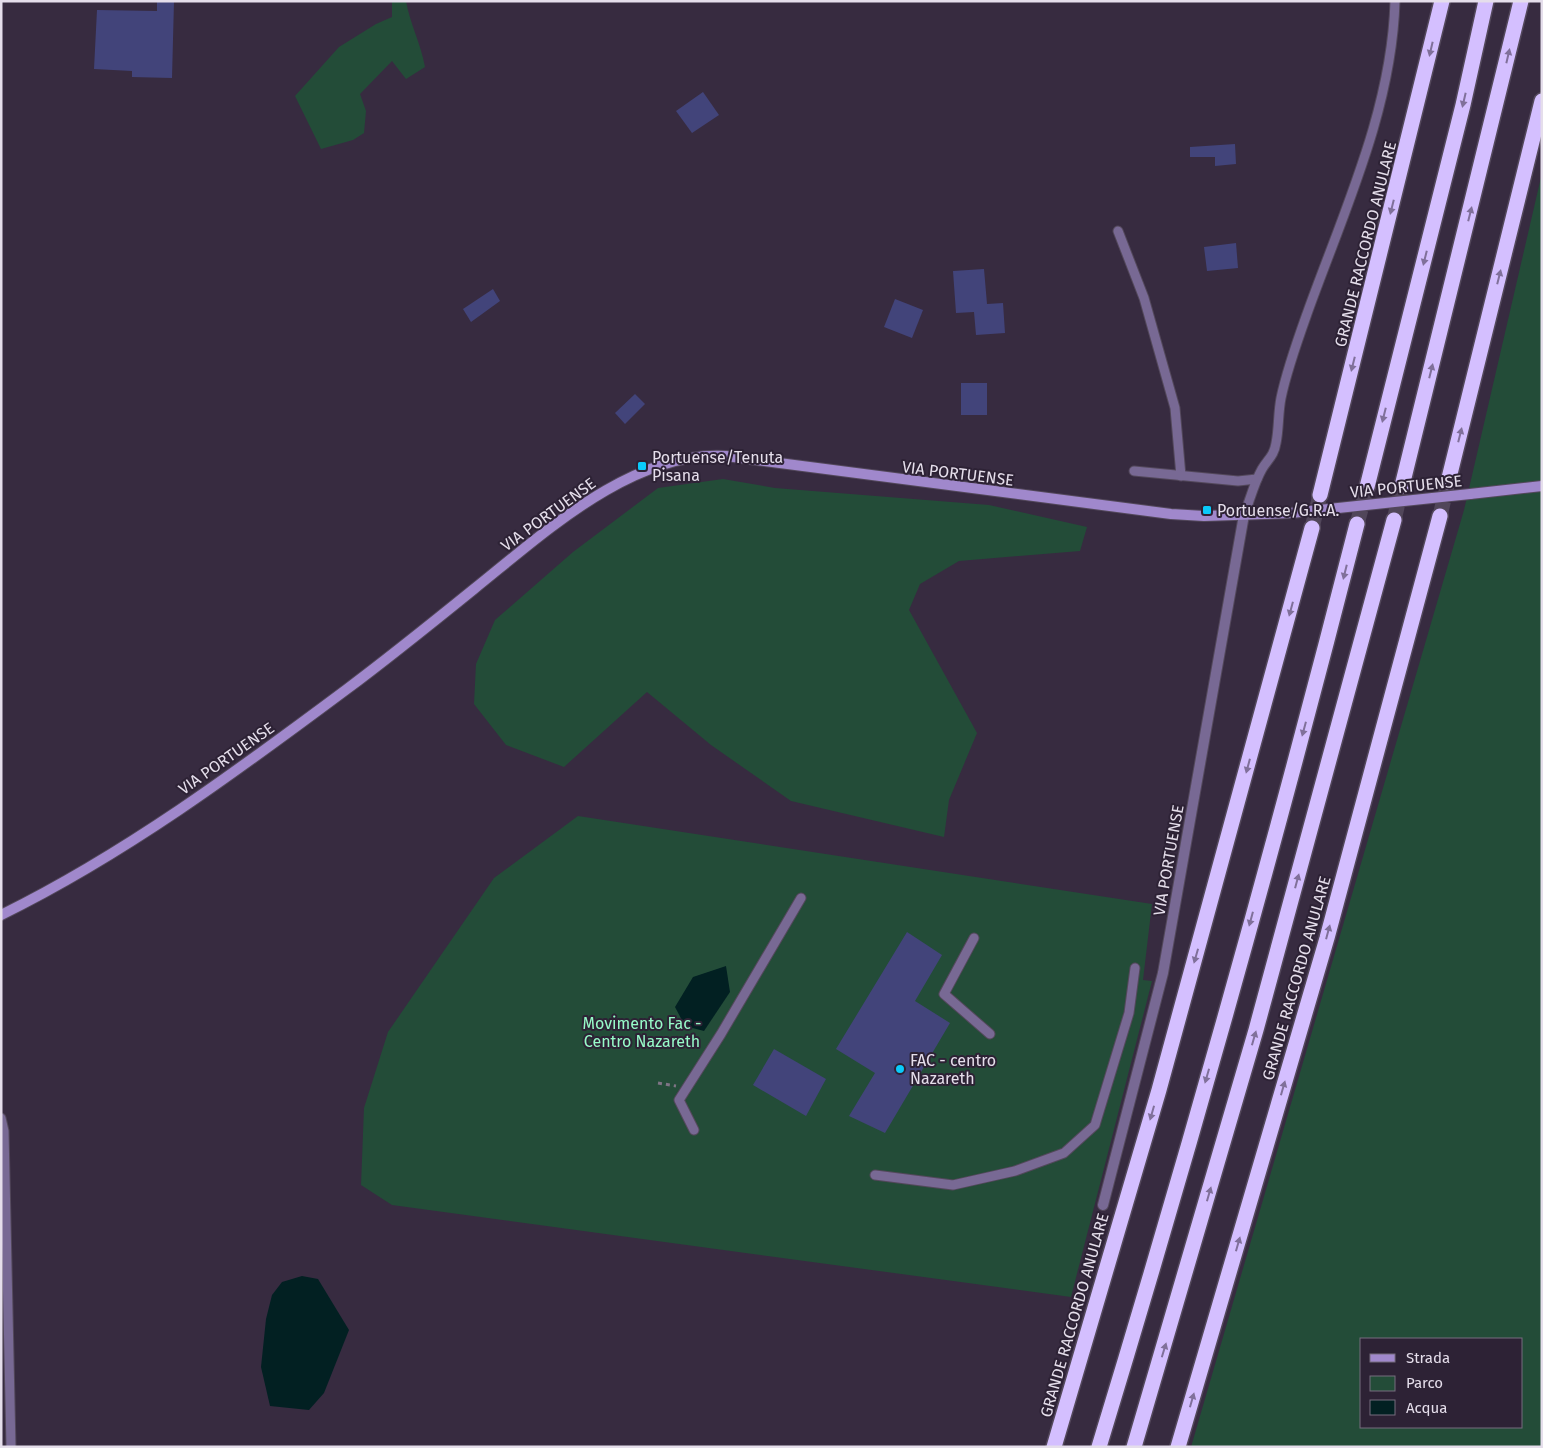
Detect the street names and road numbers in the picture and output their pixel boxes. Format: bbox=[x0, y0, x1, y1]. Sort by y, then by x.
street label: GRANDE RACCORDO ANULARE bbox=[1331, 139, 1400, 349]
street label: VIA PORTUENSE bbox=[901, 457, 1015, 490]
street label: VIA PORTUENSE bbox=[1349, 471, 1463, 502]
street label: VIA PORTUENSE bbox=[497, 474, 599, 555]
street label: VIA PORTUENSE bbox=[175, 718, 278, 798]
street label: VIA PORTUENSE bbox=[1149, 803, 1188, 917]
street label: GRANDE RACCORDO ANULARE bbox=[1258, 874, 1335, 1082]
street label: GRANDE RACCORDO ANULARE bbox=[1036, 1211, 1113, 1419]

